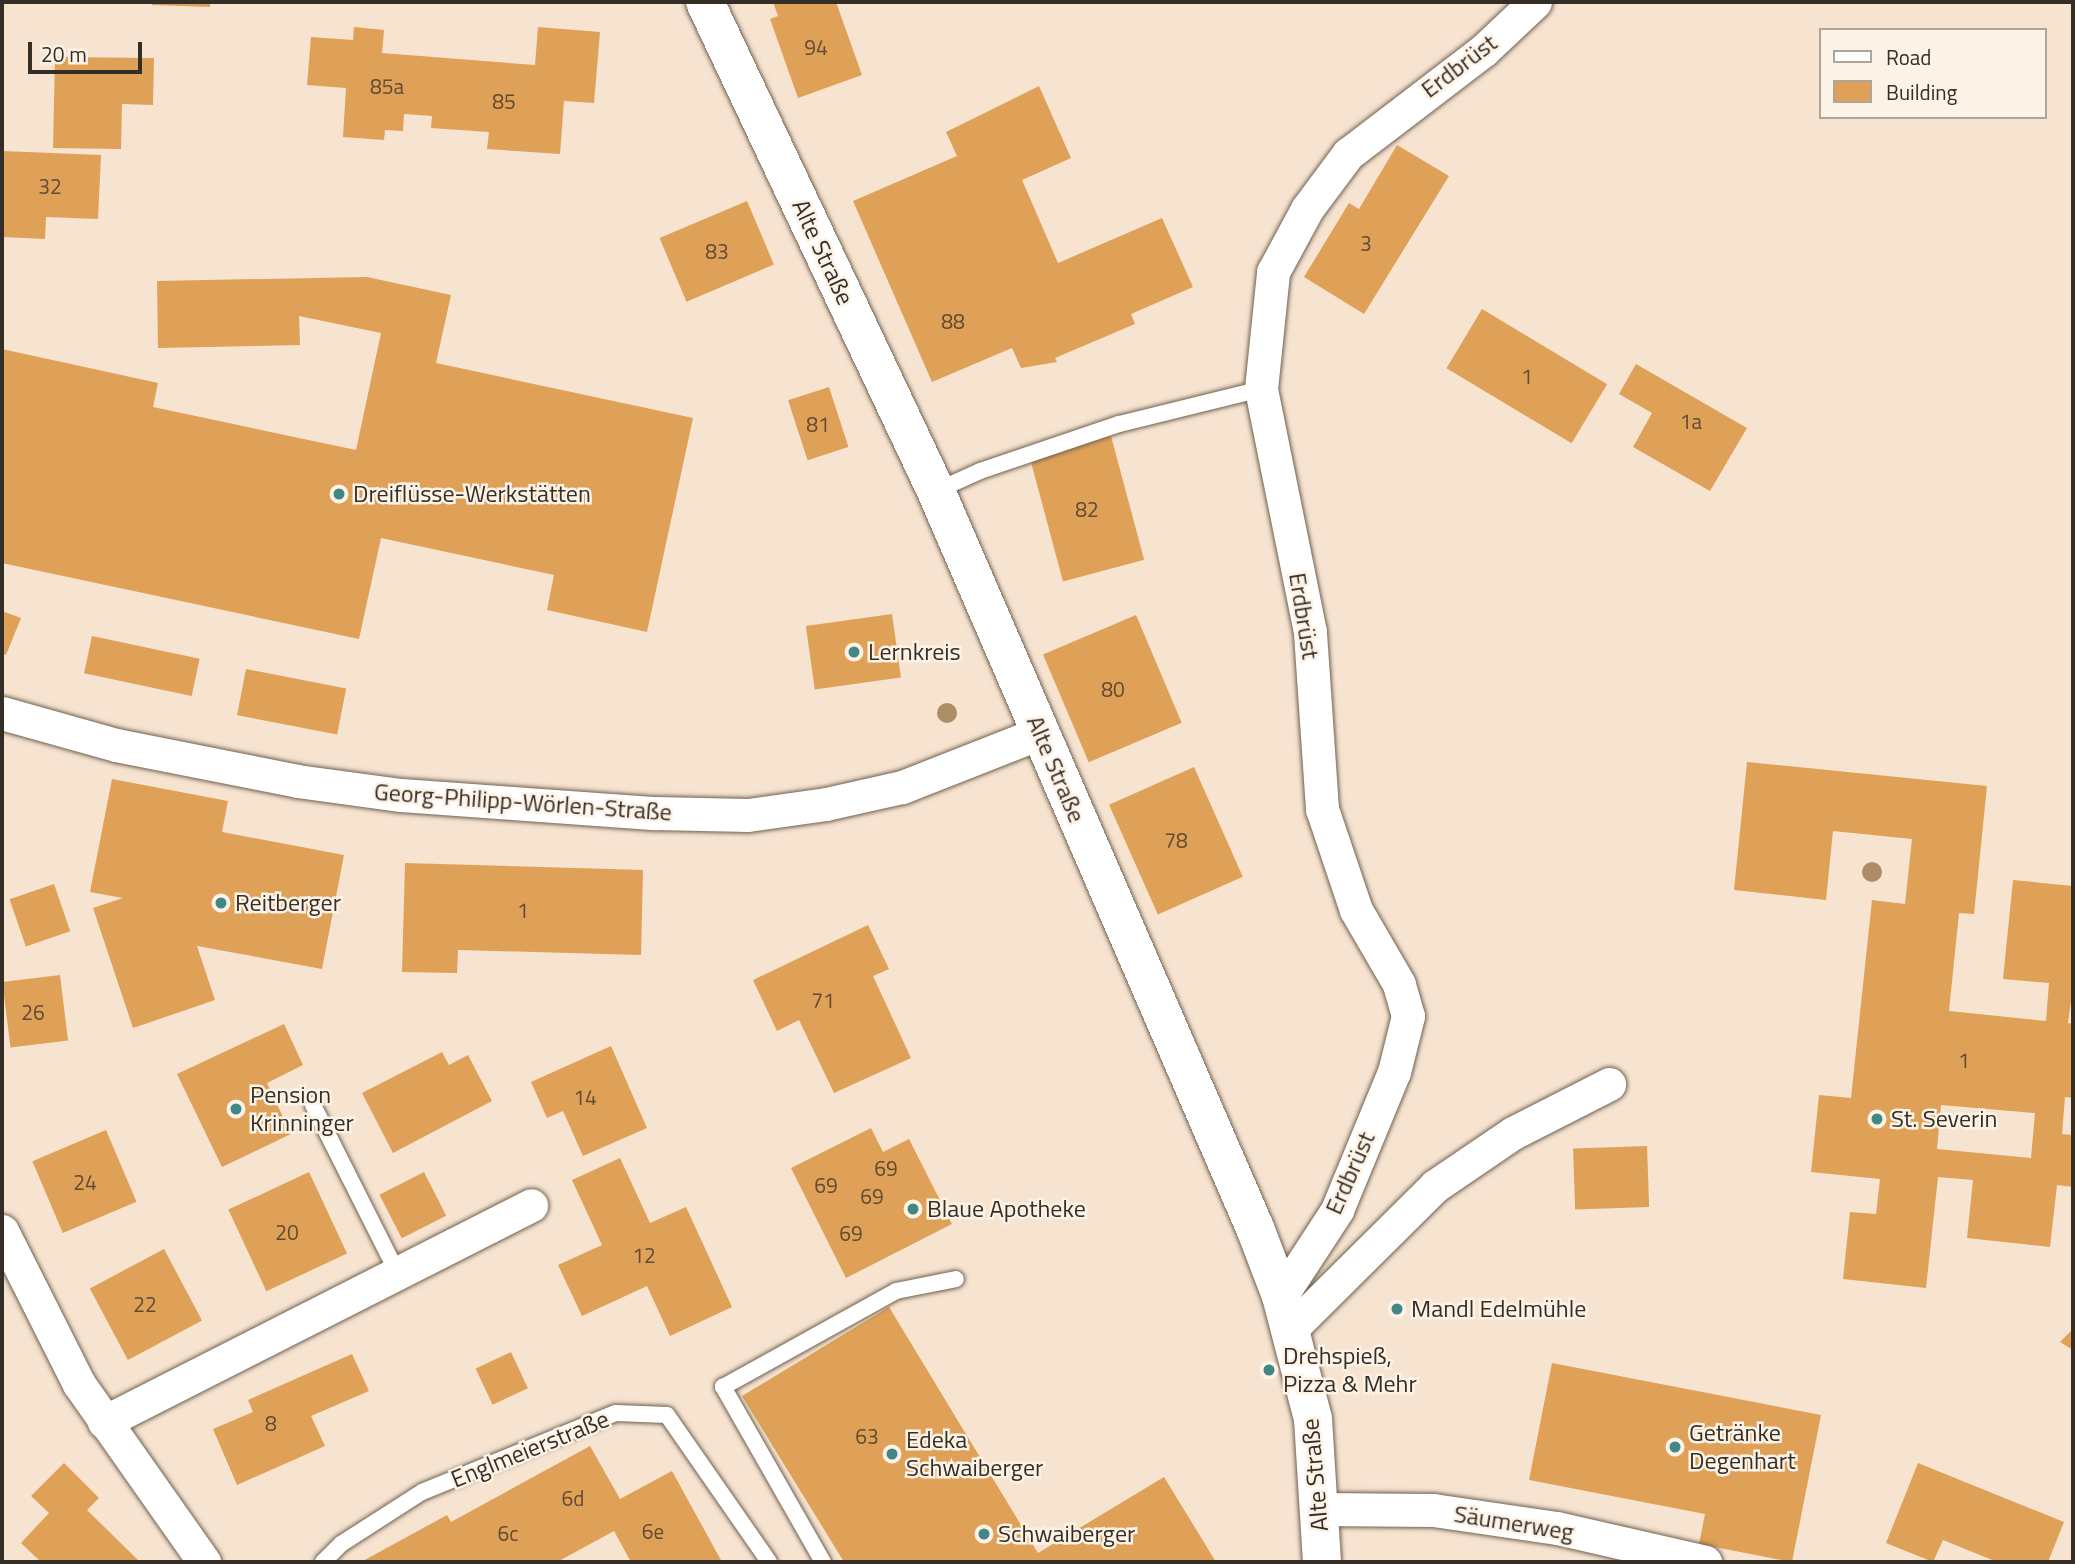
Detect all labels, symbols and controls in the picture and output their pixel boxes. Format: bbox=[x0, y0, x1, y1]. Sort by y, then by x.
scale bar bbox=[32, 28, 145, 72]
street label: Erdbrüst bbox=[1416, 28, 1502, 104]
legend bbox=[1820, 28, 2047, 119]
house number: 94 bbox=[804, 34, 828, 60]
text: 20 m bbox=[41, 38, 87, 70]
text: Road bbox=[1886, 41, 1931, 73]
house number: 85a bbox=[370, 73, 404, 99]
text: Building bbox=[1886, 76, 1957, 108]
house number: 85 bbox=[492, 88, 516, 114]
house number: 32 bbox=[38, 173, 62, 199]
street label: Alte Straße bbox=[786, 195, 860, 309]
house number: 3 bbox=[1360, 230, 1372, 256]
house number: 83 bbox=[705, 238, 729, 264]
house number: 88 bbox=[941, 308, 965, 334]
house number: 1 bbox=[1521, 363, 1533, 389]
house number: 1a bbox=[1680, 408, 1702, 434]
house number: 81 bbox=[806, 411, 830, 437]
place label: Dreiflüsse-Werkstätten bbox=[353, 480, 591, 508]
marker: Dreiflüsse-Werkstätten bbox=[331, 486, 347, 502]
house number: 82 bbox=[1075, 496, 1099, 522]
street label: Erdbrüst bbox=[1283, 571, 1325, 661]
place label: Lernkreis bbox=[868, 638, 961, 666]
marker: Lernkreis bbox=[846, 644, 862, 660]
house number: 80 bbox=[1101, 676, 1125, 702]
street label: Alte Straße bbox=[1021, 711, 1091, 827]
street label: Georg-Philipp-Wörlen-Straße bbox=[373, 777, 673, 827]
house number: 78 bbox=[1164, 827, 1188, 853]
place label: Reitberger bbox=[235, 889, 341, 917]
marker: Reitberger bbox=[213, 895, 229, 911]
house number: 1 bbox=[517, 897, 529, 923]
house number: 71 bbox=[811, 987, 835, 1013]
house number: 26 bbox=[21, 999, 45, 1025]
house number: 1 bbox=[1958, 1047, 1970, 1073]
place label: Pension Krinninger bbox=[250, 1081, 354, 1137]
house number: 14 bbox=[573, 1084, 597, 1110]
marker: Pension Krinninger bbox=[228, 1101, 244, 1117]
place label: St. Severin bbox=[1891, 1105, 1998, 1133]
marker: St. Severin bbox=[1869, 1111, 1885, 1127]
street label: Erdbrüst bbox=[1319, 1127, 1381, 1219]
house number: 69 bbox=[874, 1155, 898, 1181]
house number: 24 bbox=[73, 1169, 97, 1195]
house number: 69 bbox=[814, 1172, 838, 1198]
house number: 69 bbox=[860, 1183, 884, 1209]
place label: Blaue Apotheke bbox=[927, 1195, 1086, 1223]
marker: Blaue Apotheke bbox=[905, 1201, 921, 1217]
house number: 20 bbox=[275, 1219, 299, 1245]
house number: 69 bbox=[839, 1220, 863, 1246]
house number: 12 bbox=[632, 1242, 656, 1268]
house number: 22 bbox=[133, 1291, 157, 1317]
place label: Mandl Edelmühle bbox=[1411, 1295, 1586, 1323]
marker: Mandl Edelmühle bbox=[1389, 1301, 1405, 1317]
place label: Drehspieß, Pizza & Mehr bbox=[1283, 1342, 1417, 1398]
marker: Drehspieß, Pizza & Mehr bbox=[1261, 1362, 1277, 1378]
street label: Englmeierstraße bbox=[447, 1404, 613, 1494]
house number: 8 bbox=[265, 1410, 277, 1436]
street label: Alte Straße bbox=[1296, 1417, 1334, 1533]
place label: Getränke Degenhart bbox=[1689, 1419, 1796, 1475]
house number: 63 bbox=[855, 1423, 879, 1449]
place label: Edeka Schwaiberger bbox=[906, 1426, 1043, 1482]
marker: Getränke Degenhart bbox=[1667, 1439, 1683, 1455]
marker: Edeka Schwaiberger bbox=[884, 1446, 900, 1462]
house number: 6d bbox=[562, 1485, 584, 1511]
street label: Säumerweg bbox=[1452, 1499, 1576, 1547]
house number: 6e bbox=[642, 1518, 664, 1544]
house number: 6c bbox=[498, 1520, 518, 1546]
place label: Schwaiberger bbox=[998, 1520, 1135, 1548]
marker: Schwaiberger bbox=[976, 1526, 992, 1542]

